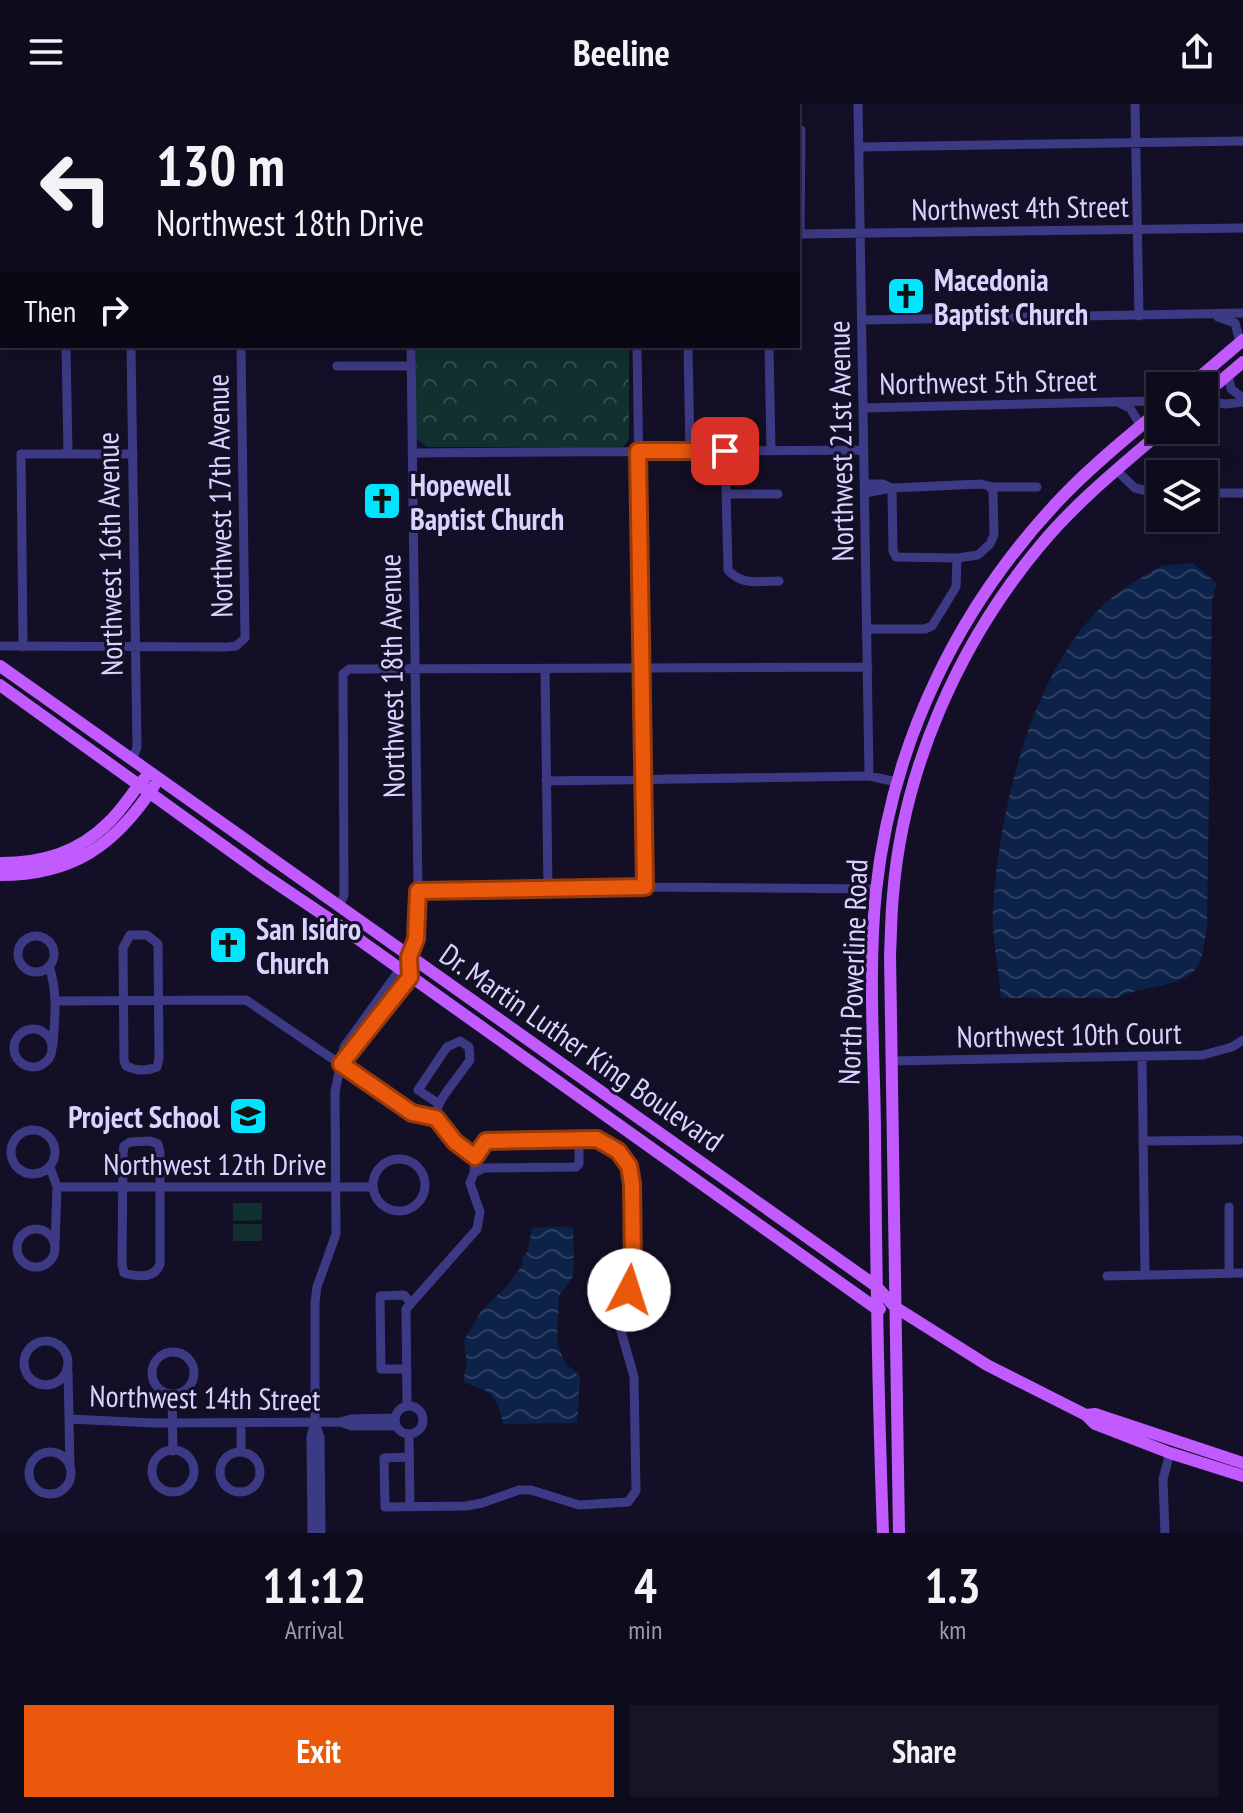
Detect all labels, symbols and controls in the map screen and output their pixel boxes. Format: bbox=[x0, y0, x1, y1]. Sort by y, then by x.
text: Beeline bbox=[573, 29, 670, 76]
icon: menu bbox=[24, 30, 68, 74]
icon: share bbox=[1175, 30, 1219, 74]
text: 130 m bbox=[156, 129, 285, 201]
icon: left bbox=[24, 136, 128, 240]
street label: Northwest 4th Street bbox=[911, 186, 1130, 228]
text: Northwest 18th Drive bbox=[156, 199, 424, 246]
place label: Macedonia Baptist Church bbox=[934, 260, 1088, 333]
church icon: Macedonia Baptist Church bbox=[885, 275, 927, 317]
icon: right bbox=[92, 288, 136, 332]
text: Then bbox=[24, 291, 76, 330]
street label: Northwest 21st Avenue bbox=[818, 320, 862, 562]
street label: Northwest 5th Street bbox=[879, 360, 1098, 402]
map controls bbox=[1146, 372, 1218, 532]
button: search bbox=[1146, 372, 1218, 444]
street label: Northwest 17th Avenue bbox=[197, 374, 241, 618]
pin bbox=[691, 417, 759, 485]
icon: arrive bbox=[703, 429, 747, 473]
street label: Northwest 16th Avenue bbox=[87, 432, 131, 676]
button: layers bbox=[1146, 460, 1218, 532]
place label: Hopewell Baptist Church bbox=[410, 465, 564, 538]
church icon: Hopewell Baptist Church bbox=[361, 480, 403, 522]
street label: Northwest 18th Avenue bbox=[369, 554, 413, 798]
street label: North Powerline Road bbox=[829, 858, 875, 1086]
place label: San Isidro Church bbox=[256, 909, 361, 982]
church icon: San Isidro Church bbox=[207, 924, 249, 966]
street label: Dr. Martin Luther King Boulevard bbox=[433, 934, 731, 1160]
street label: Northwest 10th Court bbox=[956, 1013, 1183, 1055]
school or university icon: Project School bbox=[227, 1095, 269, 1137]
place label: Project School bbox=[68, 1097, 221, 1136]
street label: Northwest 12th Drive bbox=[103, 1144, 327, 1183]
position arrow bbox=[587, 1248, 671, 1332]
street label: Northwest 14th Street bbox=[89, 1375, 322, 1419]
text: 11:12 bbox=[262, 1554, 366, 1616]
text: 4 bbox=[634, 1554, 657, 1616]
text: 1.3 bbox=[925, 1554, 981, 1616]
text: Arrival bbox=[285, 1613, 344, 1646]
text: min bbox=[628, 1613, 662, 1646]
text: km bbox=[939, 1613, 966, 1646]
button: Exit bbox=[24, 1705, 614, 1797]
button: Share bbox=[630, 1705, 1219, 1797]

